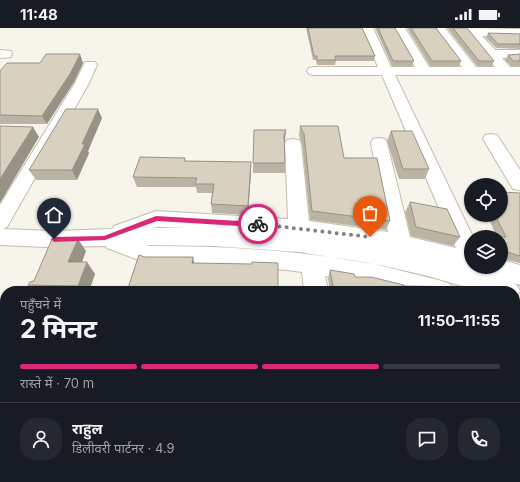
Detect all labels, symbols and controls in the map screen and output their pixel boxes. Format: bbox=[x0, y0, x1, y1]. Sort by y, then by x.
text: 11:48 bbox=[20, 5, 58, 24]
map controls bbox=[464, 178, 508, 274]
button: locate bbox=[464, 178, 508, 222]
pin bbox=[353, 196, 387, 237]
pin bbox=[37, 198, 71, 239]
icon: bag bbox=[359, 202, 381, 224]
icon: home bbox=[43, 204, 65, 226]
courier bbox=[238, 204, 278, 244]
icon: bike bbox=[247, 213, 269, 235]
button: layers bbox=[464, 230, 508, 274]
text: पहुँचने में bbox=[20, 296, 61, 312]
text: 11:50–11:55 bbox=[418, 311, 500, 330]
text: 2 मिनट bbox=[20, 313, 97, 344]
text: रास्ते में · 70 m bbox=[20, 375, 94, 391]
button: person bbox=[20, 418, 62, 460]
button: chat bbox=[406, 418, 448, 460]
button: phone bbox=[458, 418, 500, 460]
text: राहुल bbox=[72, 419, 103, 438]
text: डिलीवरी पार्टनर · 4.9 bbox=[72, 440, 175, 456]

